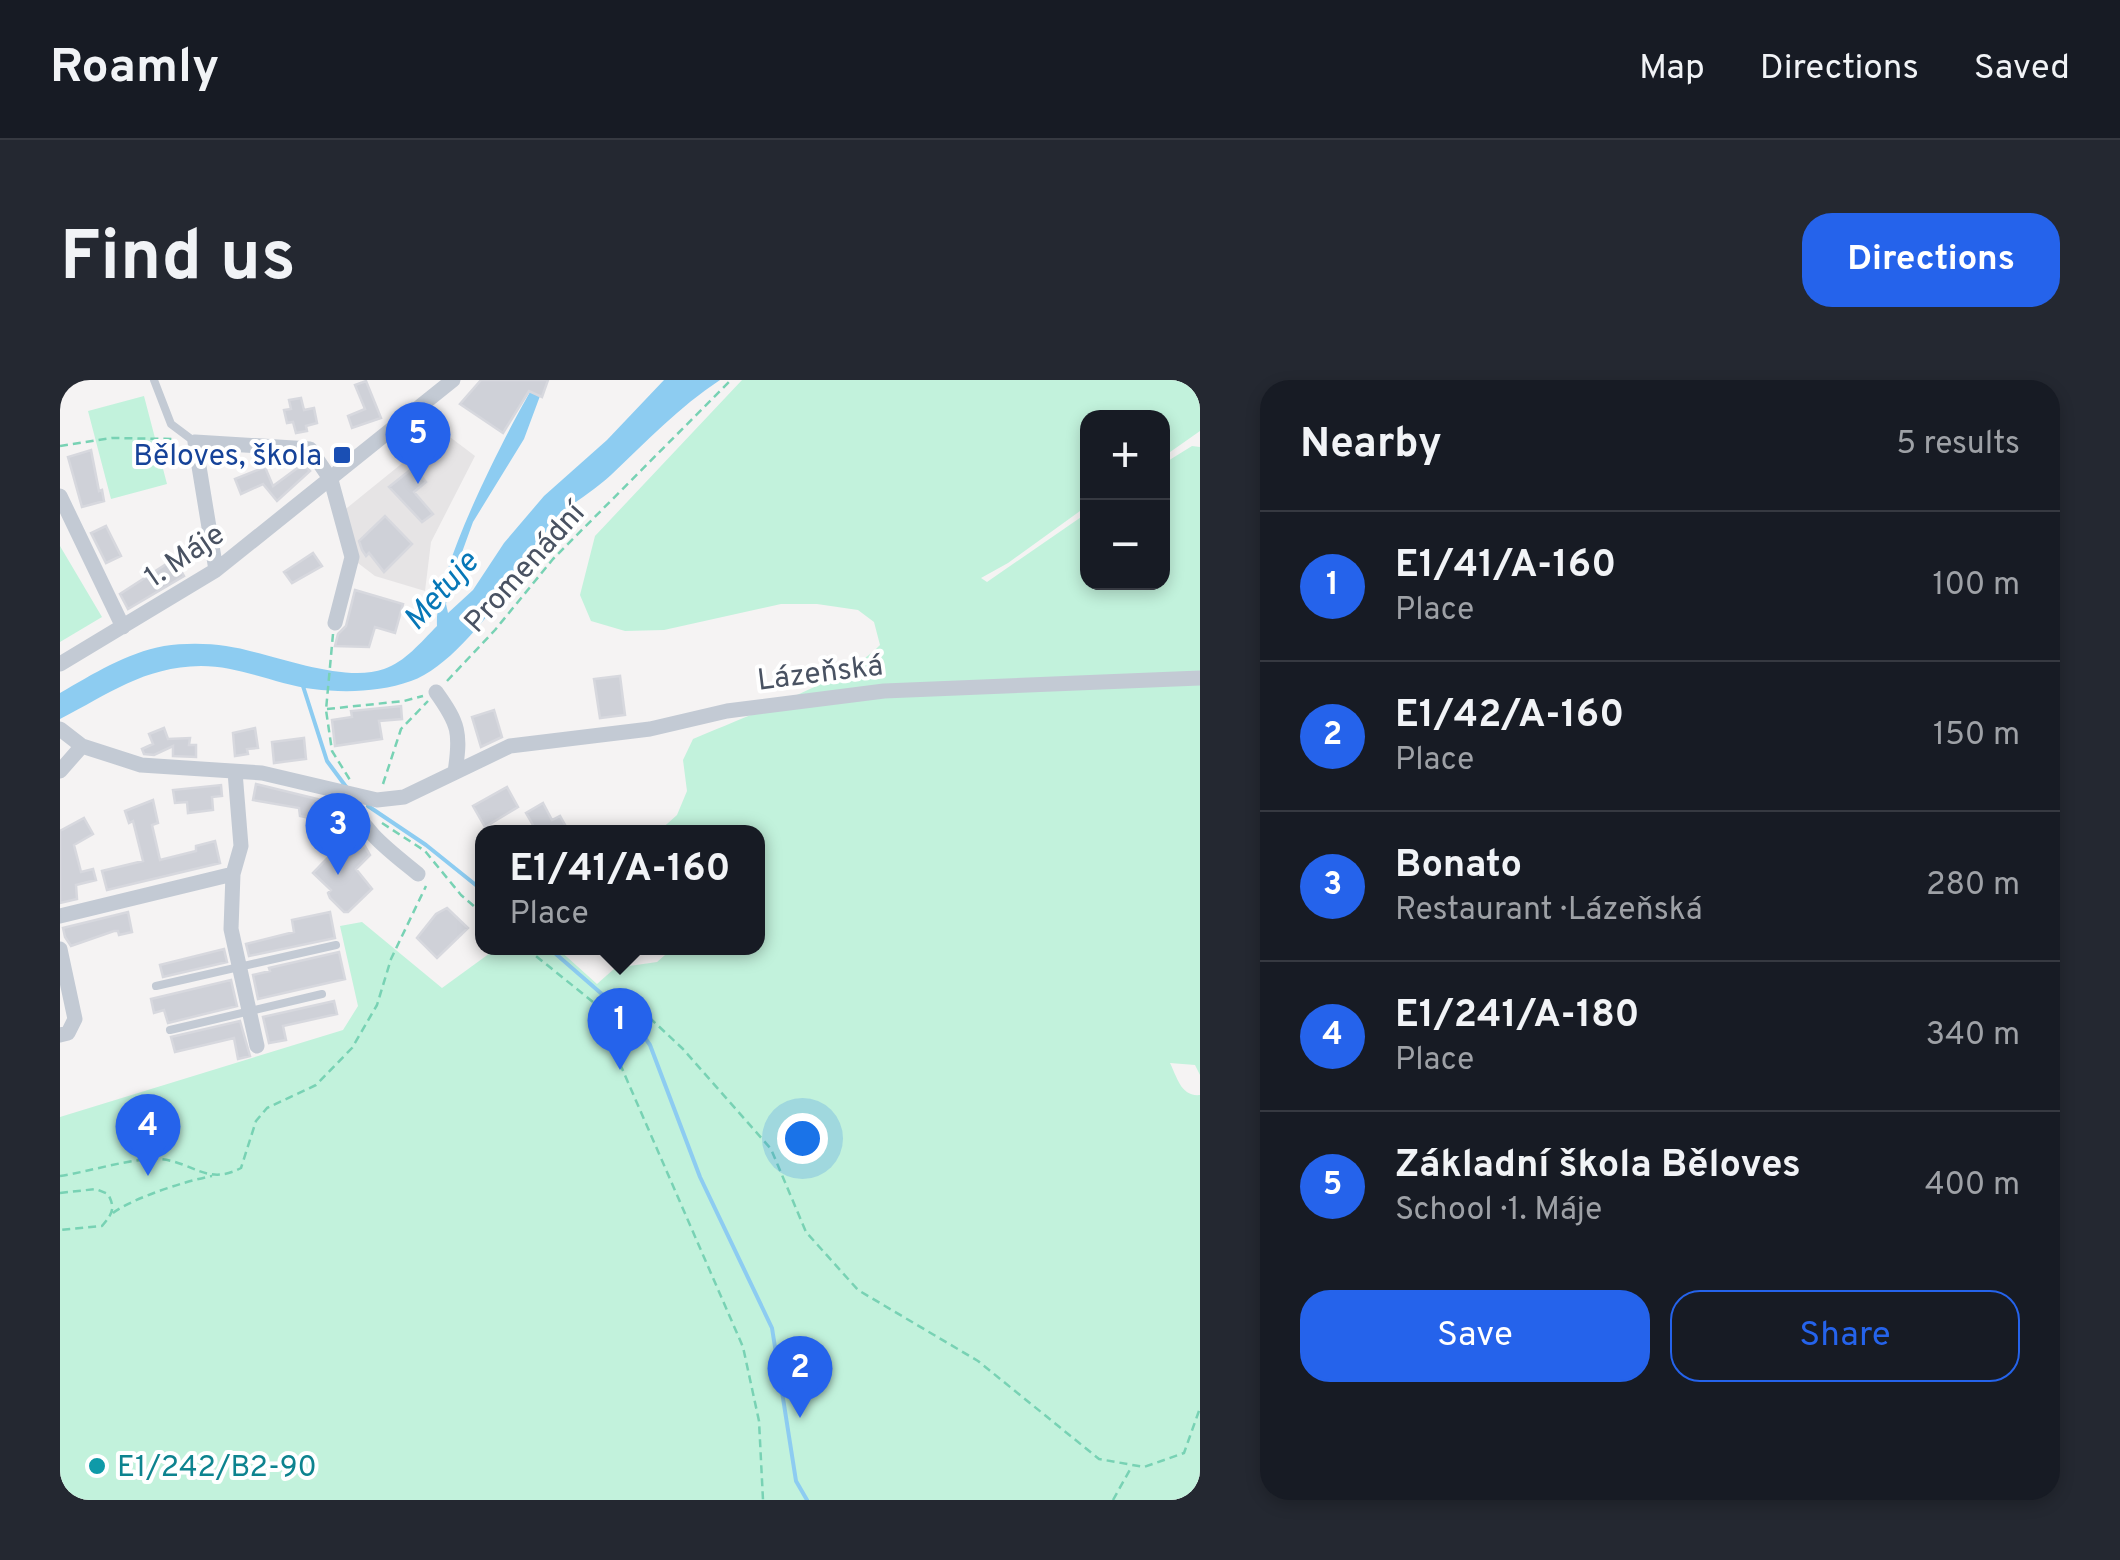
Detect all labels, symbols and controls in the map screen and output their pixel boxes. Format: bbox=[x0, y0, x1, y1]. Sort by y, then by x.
text: Roamly bbox=[50, 39, 219, 99]
text: Map bbox=[1639, 47, 1705, 91]
text: Directions bbox=[1760, 47, 1919, 91]
text: Saved bbox=[1974, 47, 2070, 91]
button: Directions bbox=[1802, 213, 2060, 307]
text: Find us bbox=[60, 216, 296, 305]
pin: 5 bbox=[386, 402, 450, 484]
map controls bbox=[1080, 410, 1170, 590]
button: + bbox=[1080, 410, 1170, 500]
text: Nearby bbox=[1300, 419, 1442, 472]
text: 5 results bbox=[1896, 425, 2020, 465]
place label: Běloves, škola bbox=[133, 439, 322, 476]
marker: Běloves, škola bbox=[331, 444, 353, 466]
street label: Promenádní bbox=[458, 494, 596, 642]
button: − bbox=[1080, 500, 1170, 590]
street label: 1. Máje bbox=[138, 517, 232, 597]
text: E1/41/A-160 bbox=[1395, 542, 1616, 591]
water label: Metuje bbox=[396, 544, 489, 640]
text: 1 bbox=[1326, 566, 1339, 606]
text: 100 m bbox=[1933, 566, 2020, 606]
text: Place bbox=[1395, 591, 1474, 631]
street label: Lázeňská bbox=[755, 648, 885, 701]
text: E1/42/A-160 bbox=[1395, 692, 1624, 741]
text: 2 bbox=[1323, 716, 1342, 756]
text: 150 m bbox=[1933, 716, 2020, 756]
text: Place bbox=[1395, 741, 1474, 781]
pin: 3 bbox=[306, 792, 370, 875]
popup bbox=[475, 825, 765, 955]
text: Bonato bbox=[1395, 842, 1522, 891]
text: E1/41/A-160 bbox=[509, 846, 731, 895]
text: 3 bbox=[1323, 866, 1342, 906]
text: 280 m bbox=[1926, 866, 2020, 906]
text: Restaurant · Lázeňská bbox=[1395, 891, 1703, 931]
text: Place bbox=[509, 895, 589, 935]
pin: 1 bbox=[588, 988, 652, 1070]
text: E1/241/A-180 bbox=[1395, 992, 1639, 1041]
text: 4 bbox=[1322, 1016, 1343, 1056]
text: 340 m bbox=[1926, 1016, 2020, 1056]
text: Place bbox=[1395, 1041, 1474, 1081]
pin: 4 bbox=[116, 1094, 180, 1176]
your location bbox=[777, 1113, 828, 1164]
text: Základní škola Běloves bbox=[1395, 1142, 1801, 1191]
text: 5 bbox=[1323, 1166, 1342, 1206]
text: 400 m bbox=[1925, 1166, 2020, 1206]
text: School · 1. Máje bbox=[1395, 1191, 1602, 1231]
button: Save bbox=[1300, 1290, 1650, 1382]
button: Share bbox=[1670, 1290, 2020, 1382]
pin: 2 bbox=[768, 1336, 832, 1418]
place label: E1/242/B2-90 bbox=[117, 1450, 317, 1487]
marker: E1/242/B2-90 bbox=[86, 1455, 108, 1477]

